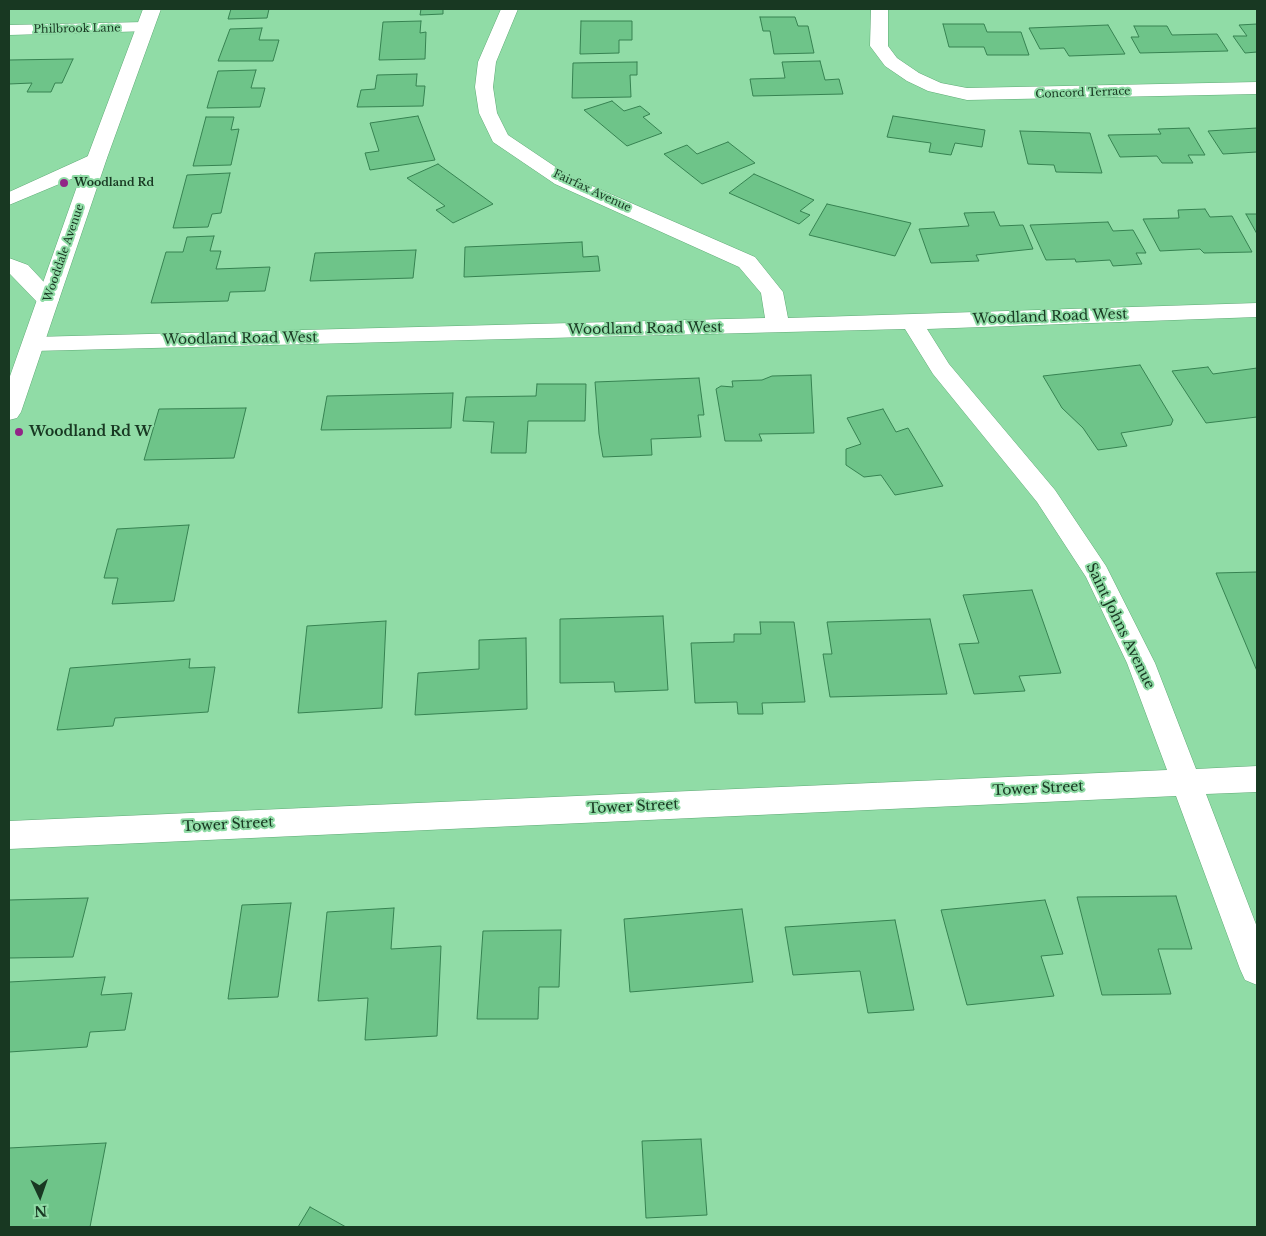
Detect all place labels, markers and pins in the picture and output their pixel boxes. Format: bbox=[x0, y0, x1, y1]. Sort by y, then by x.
place label: Woodland Rd bbox=[74, 176, 154, 190]
marker: Woodland Rd bbox=[58, 177, 70, 189]
place label: Woodland Rd W bbox=[29, 424, 152, 440]
marker: Woodland Rd W bbox=[13, 426, 25, 438]

